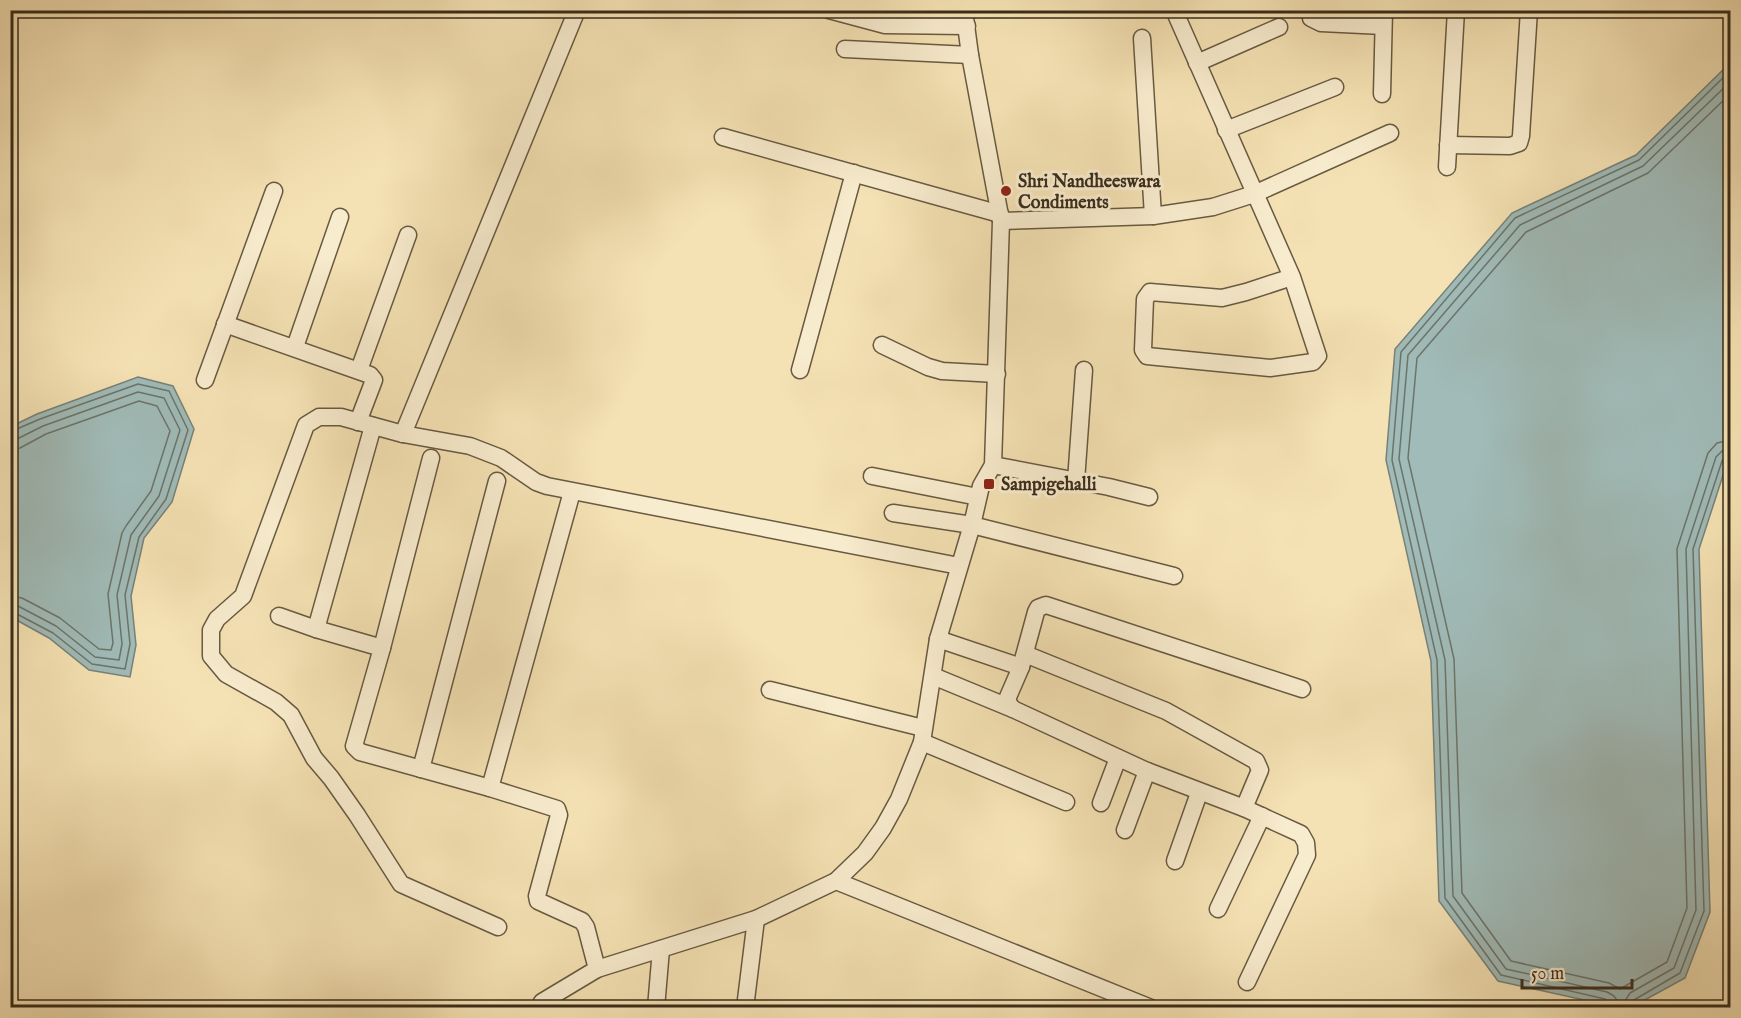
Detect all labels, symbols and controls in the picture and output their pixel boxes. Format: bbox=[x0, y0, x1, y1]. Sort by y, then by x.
place label: Shri Nandheeswara Condiments bbox=[1018, 171, 1162, 215]
marker: Shri Nandheeswara Condiments bbox=[999, 184, 1013, 198]
place label: Sampigehalli bbox=[1001, 474, 1097, 497]
marker: Sampigehalli bbox=[982, 477, 996, 491]
scale bar bbox=[1522, 952, 1632, 990]
text: 50 m bbox=[1531, 963, 1564, 986]

